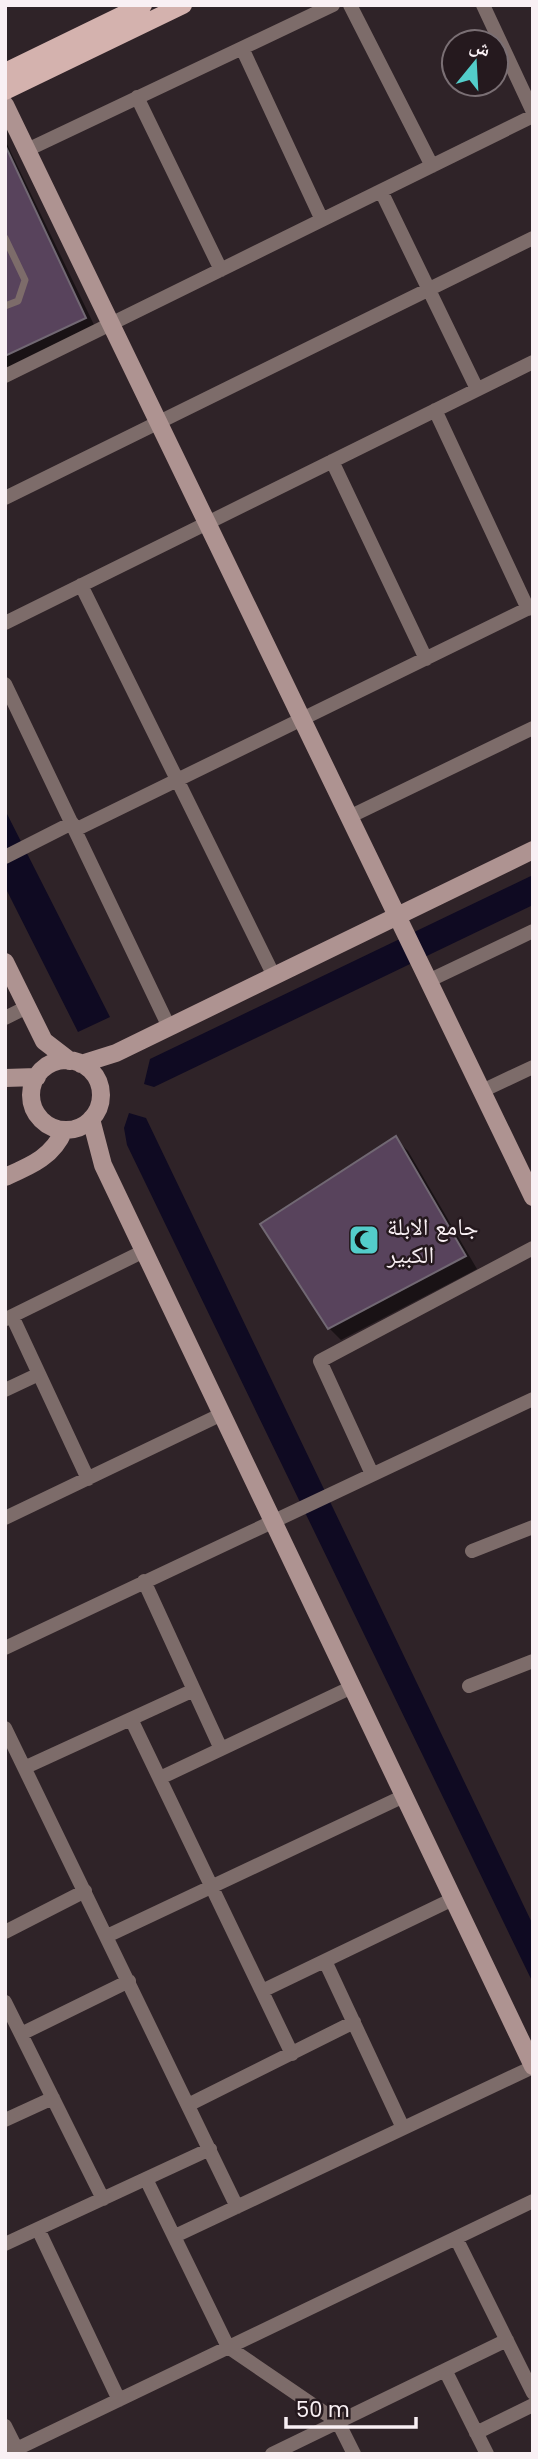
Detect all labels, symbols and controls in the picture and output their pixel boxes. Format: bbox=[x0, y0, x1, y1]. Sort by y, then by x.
north arrow bbox=[440, 28, 510, 98]
text: ش bbox=[466, 31, 494, 63]
place label: جامع الابلة الكبير bbox=[386, 1210, 479, 1271]
mosque icon: جامع الابلة الكبير bbox=[347, 1223, 381, 1257]
scale bar bbox=[286, 2386, 416, 2430]
text: 50 m bbox=[296, 2395, 350, 2424]

